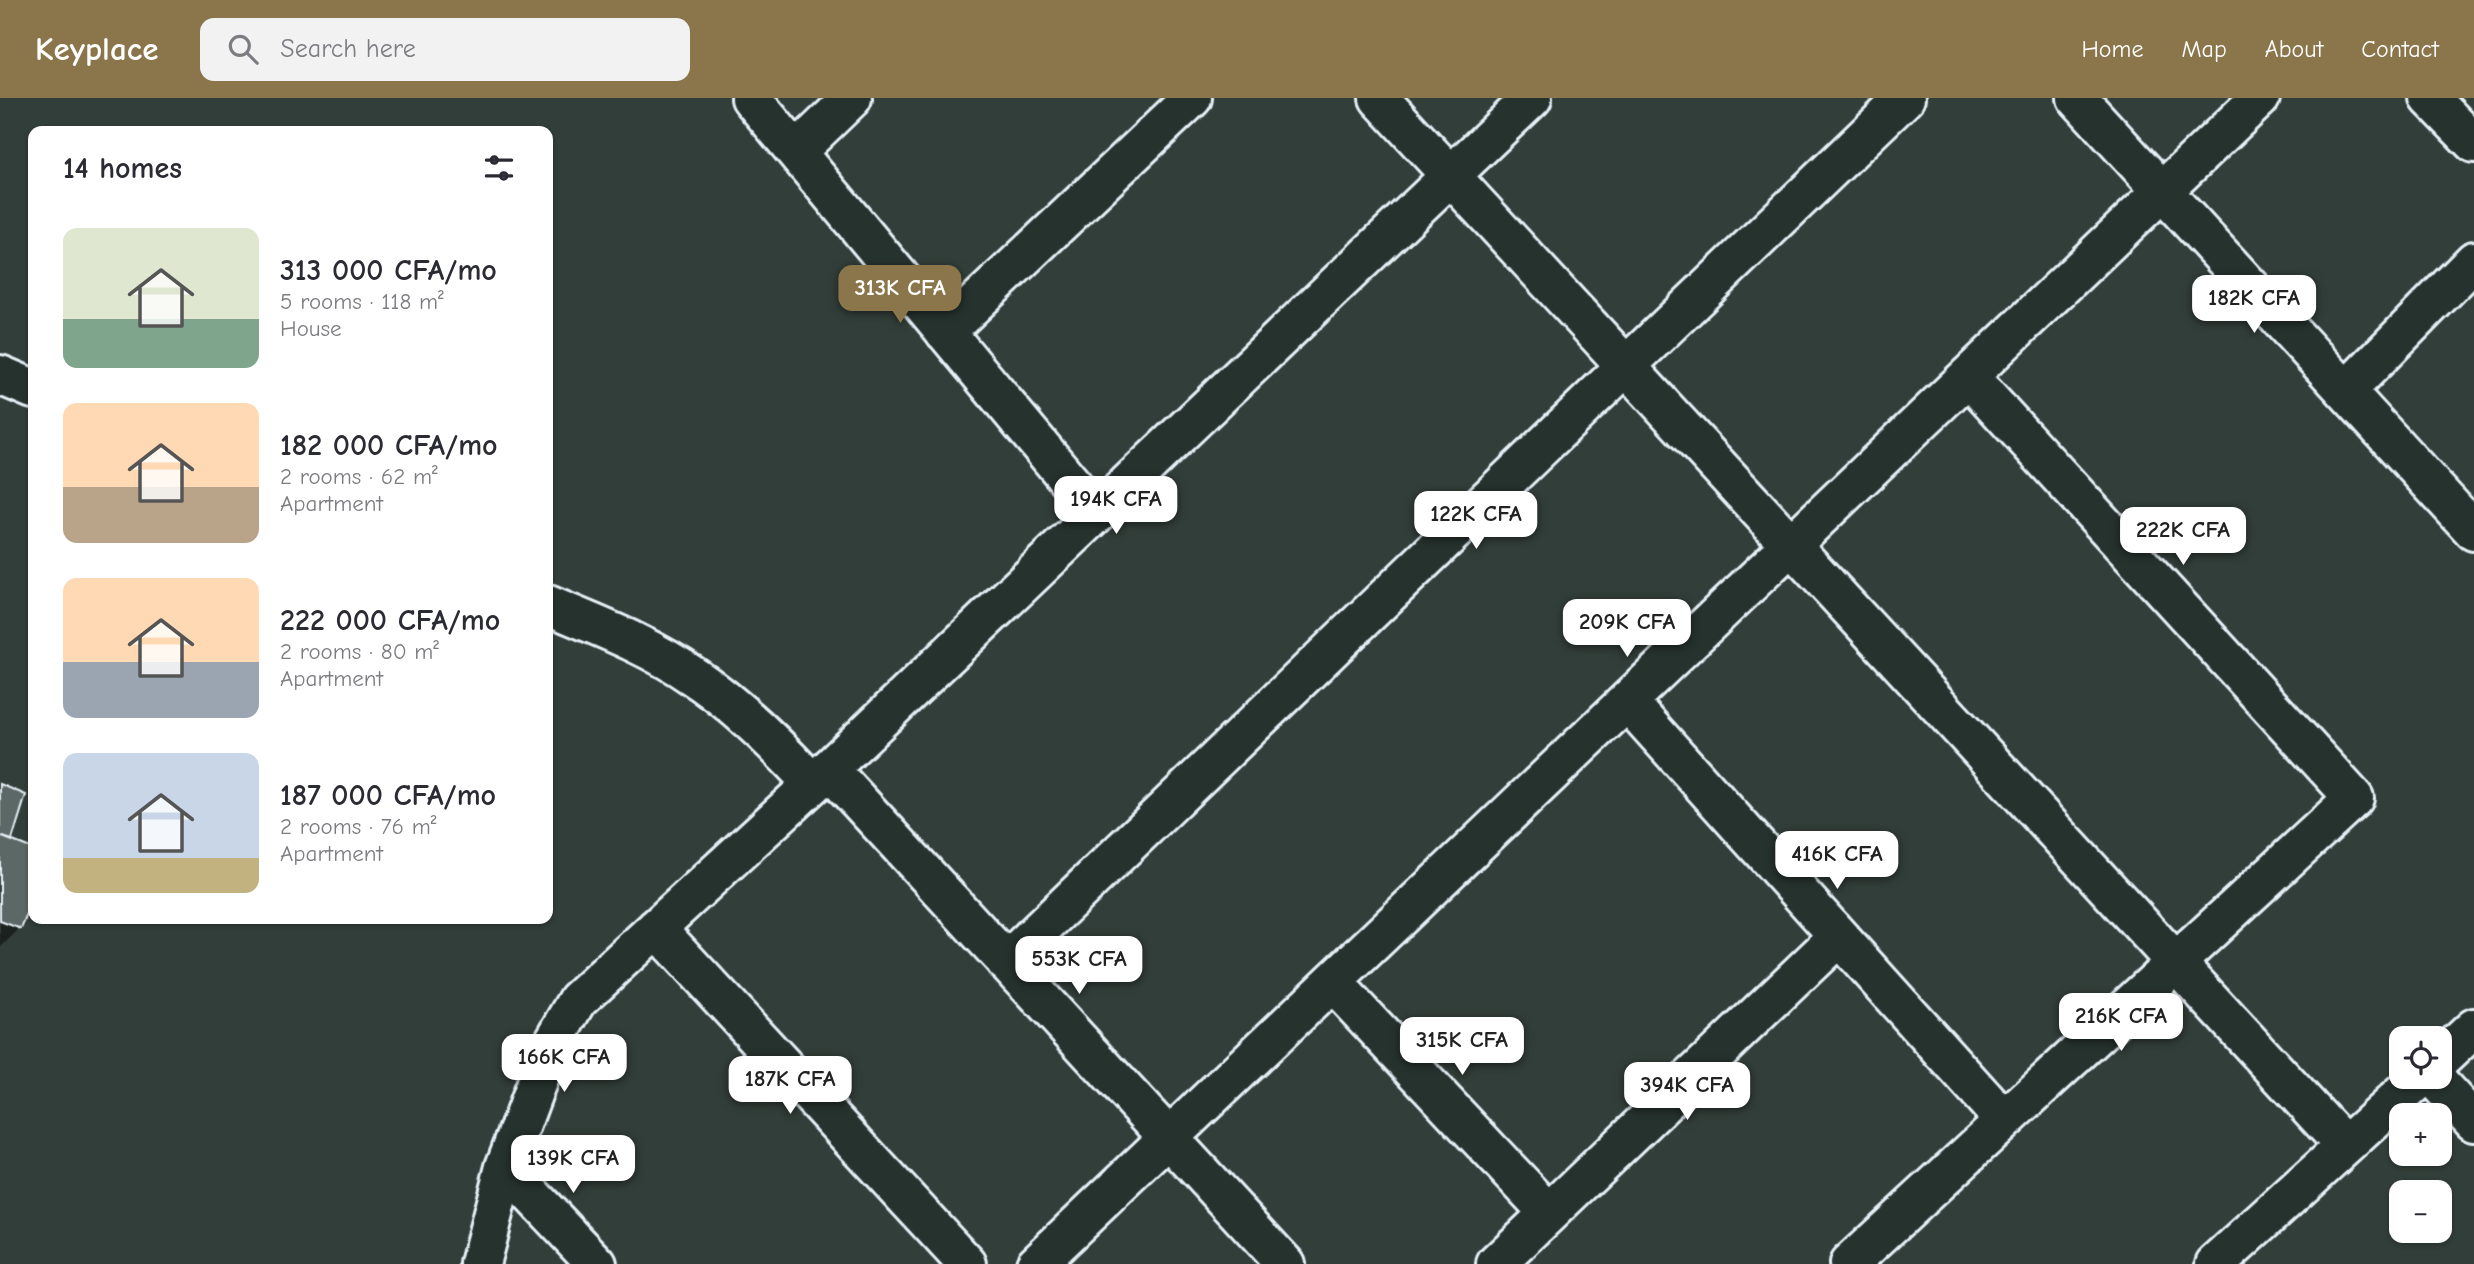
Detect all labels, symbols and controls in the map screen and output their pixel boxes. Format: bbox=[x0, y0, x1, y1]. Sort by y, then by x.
search box bbox=[200, 18, 690, 81]
text: Keyplace bbox=[35, 30, 158, 68]
icon: search bbox=[224, 30, 262, 68]
text: Search here bbox=[280, 34, 416, 64]
text: Home bbox=[2082, 35, 2143, 63]
text: Map bbox=[2181, 35, 2227, 63]
text: About bbox=[2265, 35, 2323, 63]
text: Contact bbox=[2361, 35, 2439, 63]
icon: filters bbox=[480, 149, 518, 187]
text: 14 homes bbox=[63, 151, 182, 186]
text: 313 000 CFA/mo bbox=[280, 253, 497, 288]
icon: home bbox=[119, 256, 203, 340]
pin: 313K CFA bbox=[828, 266, 972, 325]
text: 313K CFA bbox=[854, 274, 946, 301]
pin: 182K CFA bbox=[2182, 275, 2326, 335]
text: 182K CFA bbox=[2208, 284, 2300, 311]
text: 5 rooms · 118 m² bbox=[280, 288, 444, 315]
text: House bbox=[280, 315, 342, 342]
text: 182 000 CFA/mo bbox=[280, 428, 498, 463]
icon: home bbox=[119, 431, 203, 515]
text: 2 rooms · 62 m² bbox=[280, 463, 438, 490]
pin: 194K CFA bbox=[1044, 476, 1188, 536]
text: 194K CFA bbox=[1070, 485, 1162, 512]
text: Apartment bbox=[280, 490, 383, 517]
pin: 122K CFA bbox=[1404, 491, 1548, 551]
text: 122K CFA bbox=[1430, 500, 1522, 527]
pin: 222K CFA bbox=[2111, 508, 2255, 567]
text: 222K CFA bbox=[2136, 516, 2230, 543]
pin: 209K CFA bbox=[1555, 600, 1699, 659]
text: 222 000 CFA/mo bbox=[280, 603, 500, 638]
icon: home bbox=[119, 606, 203, 690]
text: 209K CFA bbox=[1579, 608, 1675, 635]
text: 2 rooms · 80 m² bbox=[280, 638, 439, 665]
text: Apartment bbox=[280, 665, 383, 692]
text: 187 000 CFA/mo bbox=[280, 778, 496, 813]
icon: home bbox=[119, 781, 203, 865]
text: 2 rooms · 76 m² bbox=[280, 813, 436, 840]
pin: 416K CFA bbox=[1765, 832, 1909, 891]
text: Apartment bbox=[280, 840, 383, 867]
text: 416K CFA bbox=[1791, 840, 1883, 867]
pin: 553K CFA bbox=[1007, 936, 1151, 996]
text: 553K CFA bbox=[1031, 945, 1127, 972]
pin: 216K CFA bbox=[2049, 993, 2193, 1053]
text: 216K CFA bbox=[2075, 1002, 2167, 1029]
pin: 315K CFA bbox=[1390, 1018, 1534, 1077]
text: 315K CFA bbox=[1416, 1026, 1508, 1053]
map controls bbox=[2389, 1026, 2452, 1243]
button: locate bbox=[2389, 1026, 2452, 1089]
pin: 166K CFA bbox=[492, 1034, 636, 1094]
text: 166K CFA bbox=[518, 1043, 610, 1070]
pin: 187K CFA bbox=[718, 1056, 862, 1116]
pin: 394K CFA bbox=[1615, 1062, 1759, 1122]
text: 187K CFA bbox=[745, 1065, 835, 1092]
text: 394K CFA bbox=[1640, 1071, 1734, 1098]
button: + bbox=[2389, 1103, 2452, 1166]
pin: 139K CFA bbox=[501, 1136, 645, 1195]
text: 139K CFA bbox=[527, 1144, 619, 1171]
button: − bbox=[2389, 1180, 2452, 1243]

